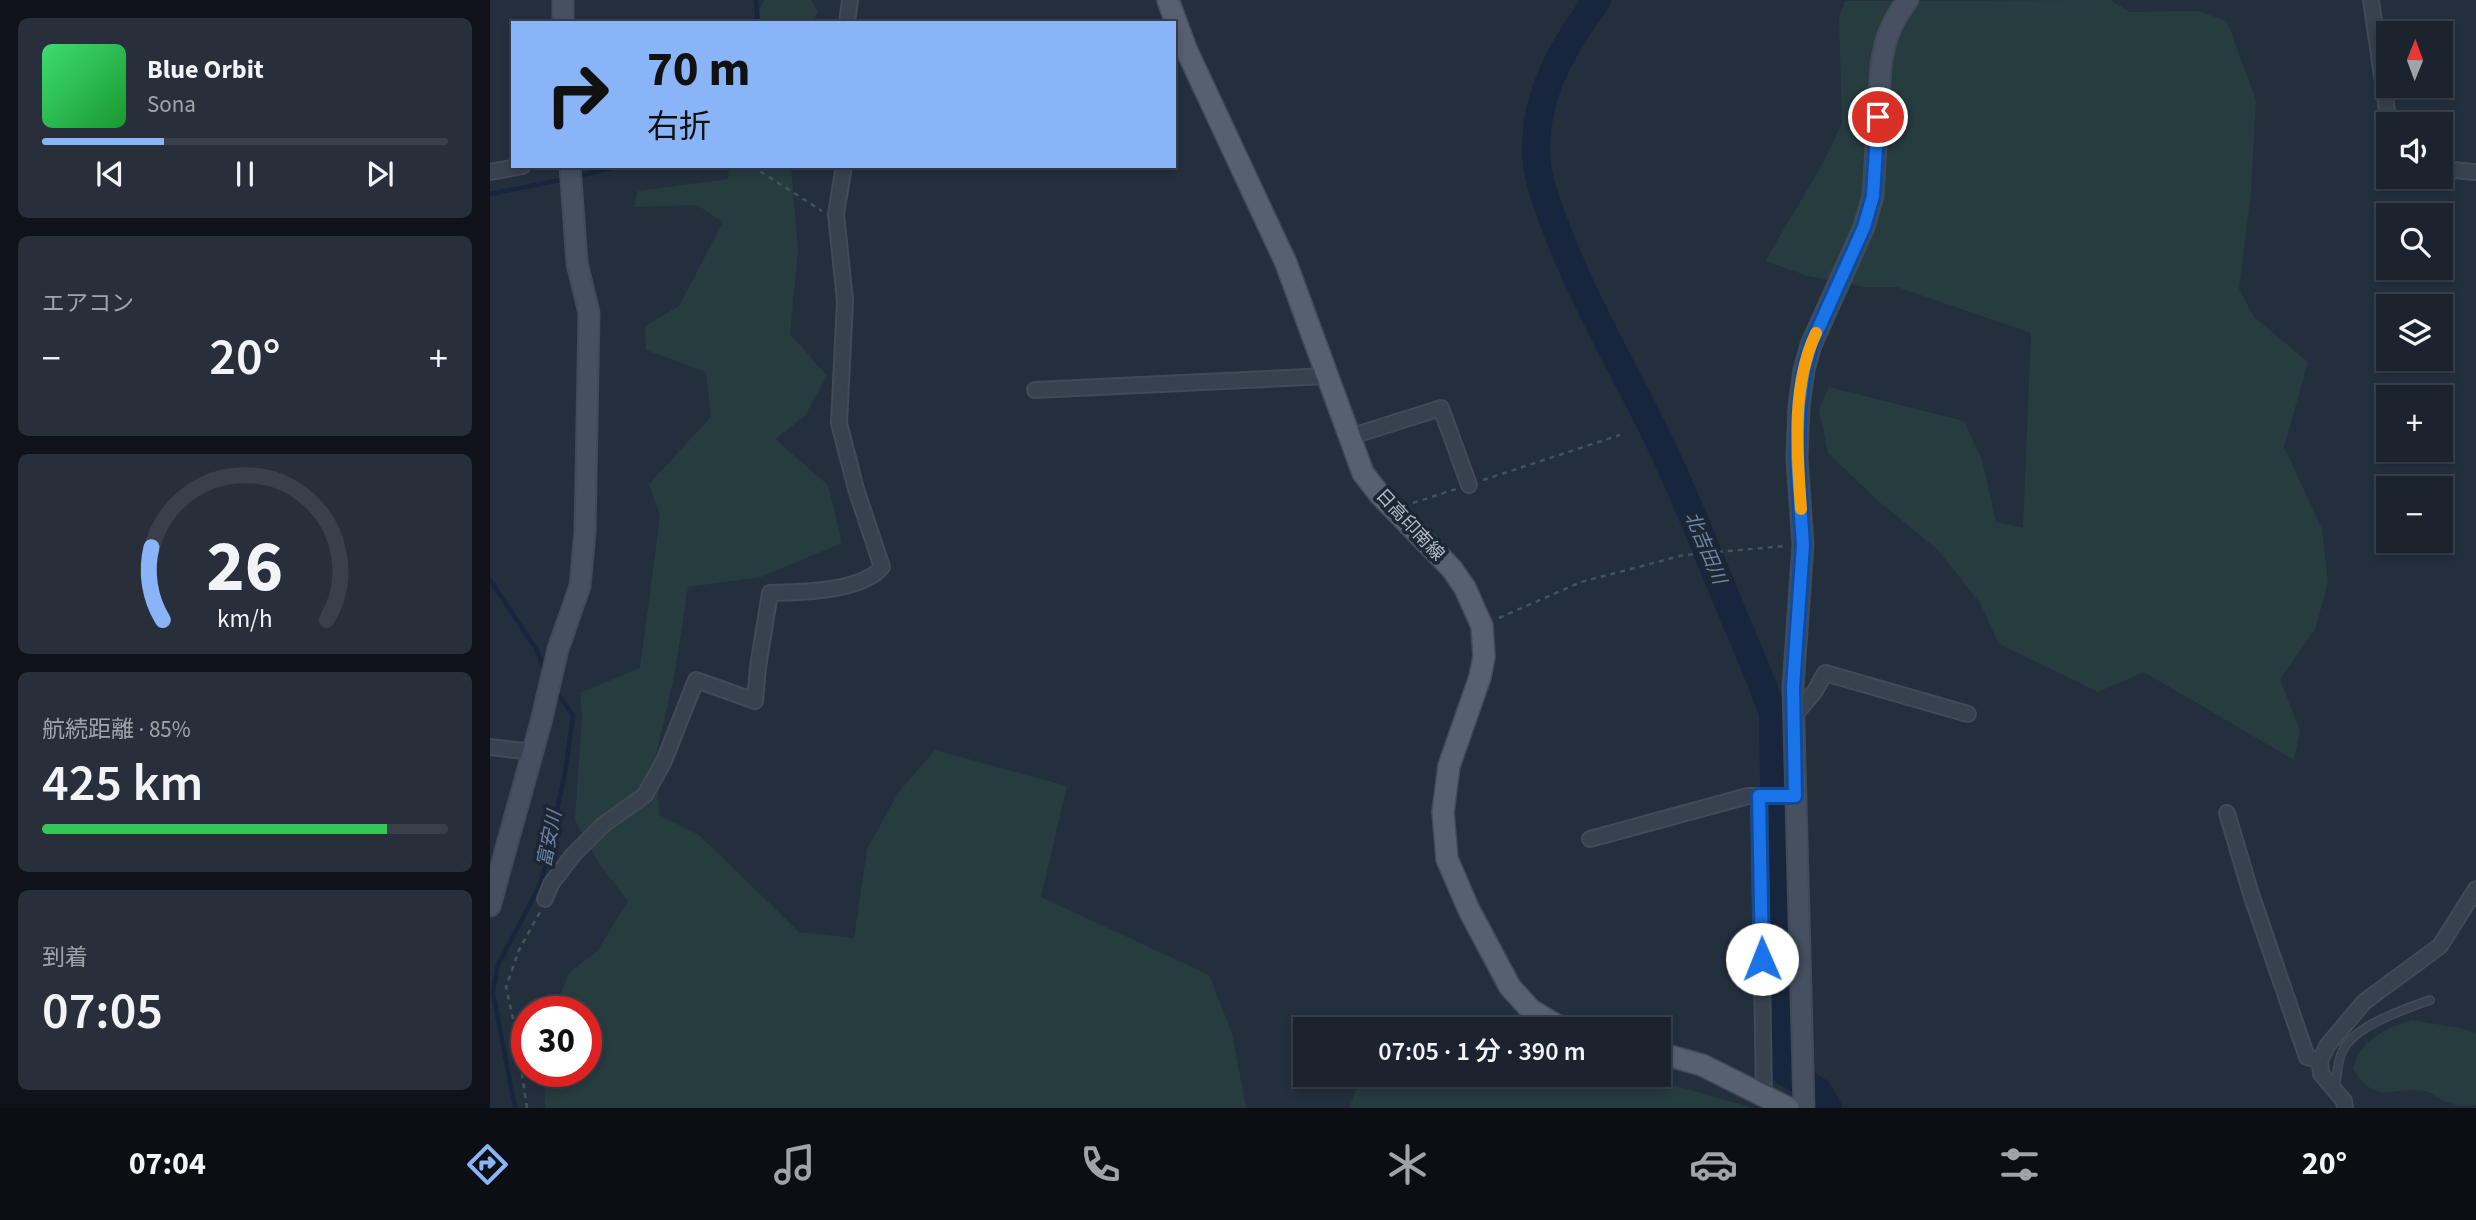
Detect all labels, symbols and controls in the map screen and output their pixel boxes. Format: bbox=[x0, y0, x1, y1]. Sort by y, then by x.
north arrow bbox=[2376, 21, 2454, 98]
map controls bbox=[2376, 21, 2453, 553]
text: 70 m bbox=[647, 35, 751, 105]
icon: right bbox=[532, 49, 623, 140]
text: Blue Orbit bbox=[147, 51, 264, 88]
pin bbox=[1848, 87, 1908, 147]
text: Sona bbox=[147, 88, 196, 121]
icon: arrive bbox=[1859, 98, 1897, 136]
text: 右折 bbox=[647, 104, 711, 150]
button: sound bbox=[2376, 112, 2453, 189]
icon: previous bbox=[91, 155, 129, 193]
icon: pause bbox=[226, 155, 264, 193]
icon: next bbox=[361, 155, 399, 193]
button: search bbox=[2376, 203, 2453, 280]
text: エアコン bbox=[42, 287, 134, 320]
button: layers bbox=[2376, 294, 2453, 371]
text: 20° bbox=[209, 321, 281, 395]
text: − bbox=[42, 332, 61, 386]
text: + bbox=[429, 332, 448, 386]
button: + bbox=[2376, 385, 2453, 462]
button: − bbox=[2376, 476, 2453, 553]
street label: 日高印南線 bbox=[1370, 484, 1450, 566]
water label: 北吉田川 bbox=[1678, 508, 1733, 590]
text: 26 bbox=[207, 515, 283, 619]
text: km/h bbox=[217, 601, 273, 637]
text: 航続距離 · 85% bbox=[42, 713, 191, 746]
text: 425 km bbox=[42, 747, 203, 821]
water label: 富安川 bbox=[531, 806, 569, 870]
position arrow bbox=[1725, 922, 1799, 996]
text: 到着 bbox=[42, 941, 88, 974]
text: 07:05 bbox=[42, 975, 163, 1049]
speed limit sign: 30 bbox=[511, 996, 602, 1087]
text: 07:05 · 1 分 · 390 m bbox=[1378, 1033, 1586, 1070]
icon: directions bbox=[463, 1140, 512, 1189]
icon: music bbox=[770, 1140, 819, 1189]
icon: phone bbox=[1076, 1140, 1125, 1189]
icon: climate bbox=[1383, 1140, 1432, 1189]
icon: car bbox=[1689, 1140, 1738, 1189]
icon: filters bbox=[1995, 1140, 2044, 1189]
text: 07:04 bbox=[129, 1141, 206, 1187]
text: 20° bbox=[2302, 1141, 2347, 1187]

